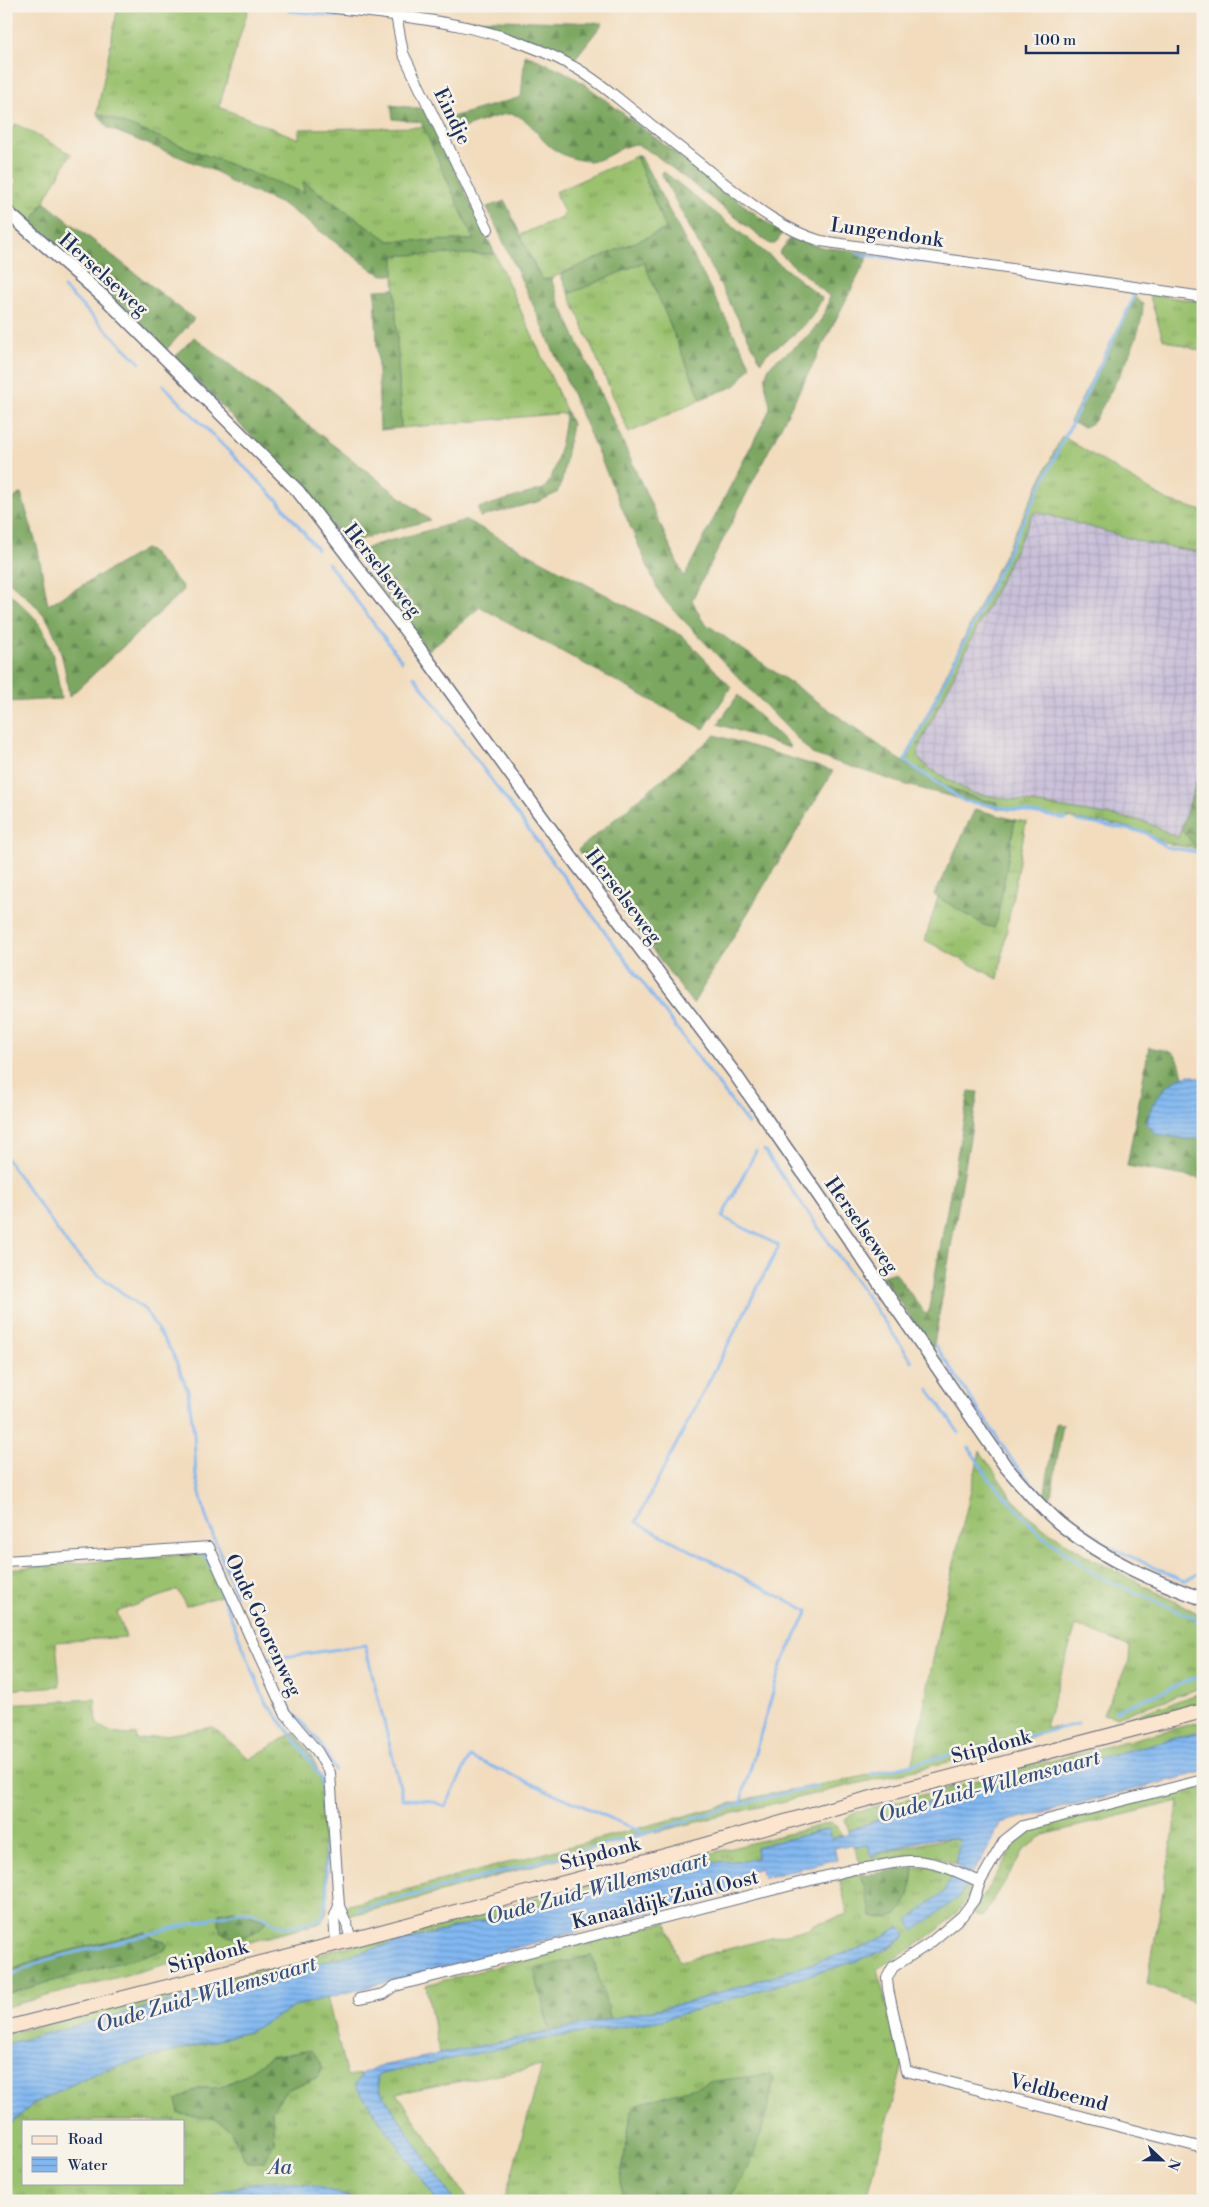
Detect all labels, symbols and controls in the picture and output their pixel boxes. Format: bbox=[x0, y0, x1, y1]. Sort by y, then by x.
scale bar bbox=[1026, 22, 1179, 54]
text: 100 m bbox=[1034, 31, 1076, 50]
street label: Eindje bbox=[427, 84, 476, 149]
street label: Lungendonk bbox=[829, 213, 946, 254]
street label: Herselseweg bbox=[53, 228, 154, 322]
street label: Herselseweg bbox=[337, 519, 427, 623]
street label: Herselseweg bbox=[579, 844, 667, 950]
street label: Herselseweg bbox=[818, 1173, 904, 1280]
street label: Oude Goorenweg bbox=[219, 1550, 307, 1701]
street label: Stipdonk bbox=[949, 1724, 1036, 1770]
water label: Oude Zuid-Willemsvaart bbox=[876, 1745, 1104, 1829]
street label: Stipdonk bbox=[558, 1831, 645, 1877]
water label: Oude Zuid-Willemsvaart bbox=[484, 1847, 712, 1931]
street label: Kanaaldijk Zuid Oost bbox=[569, 1865, 761, 1936]
street label: Stipdonk bbox=[166, 1934, 253, 1980]
water label: Oude Zuid-Willemsvaart bbox=[93, 1951, 321, 2039]
street label: Veldbeemd bbox=[1006, 2069, 1111, 2118]
legend bbox=[22, 2120, 185, 2184]
text: Road bbox=[68, 2130, 103, 2149]
north arrow bbox=[1136, 2134, 1186, 2184]
water label: Aa bbox=[266, 2155, 292, 2181]
text: Water bbox=[67, 2156, 108, 2175]
text: N bbox=[1163, 2156, 1184, 2173]

